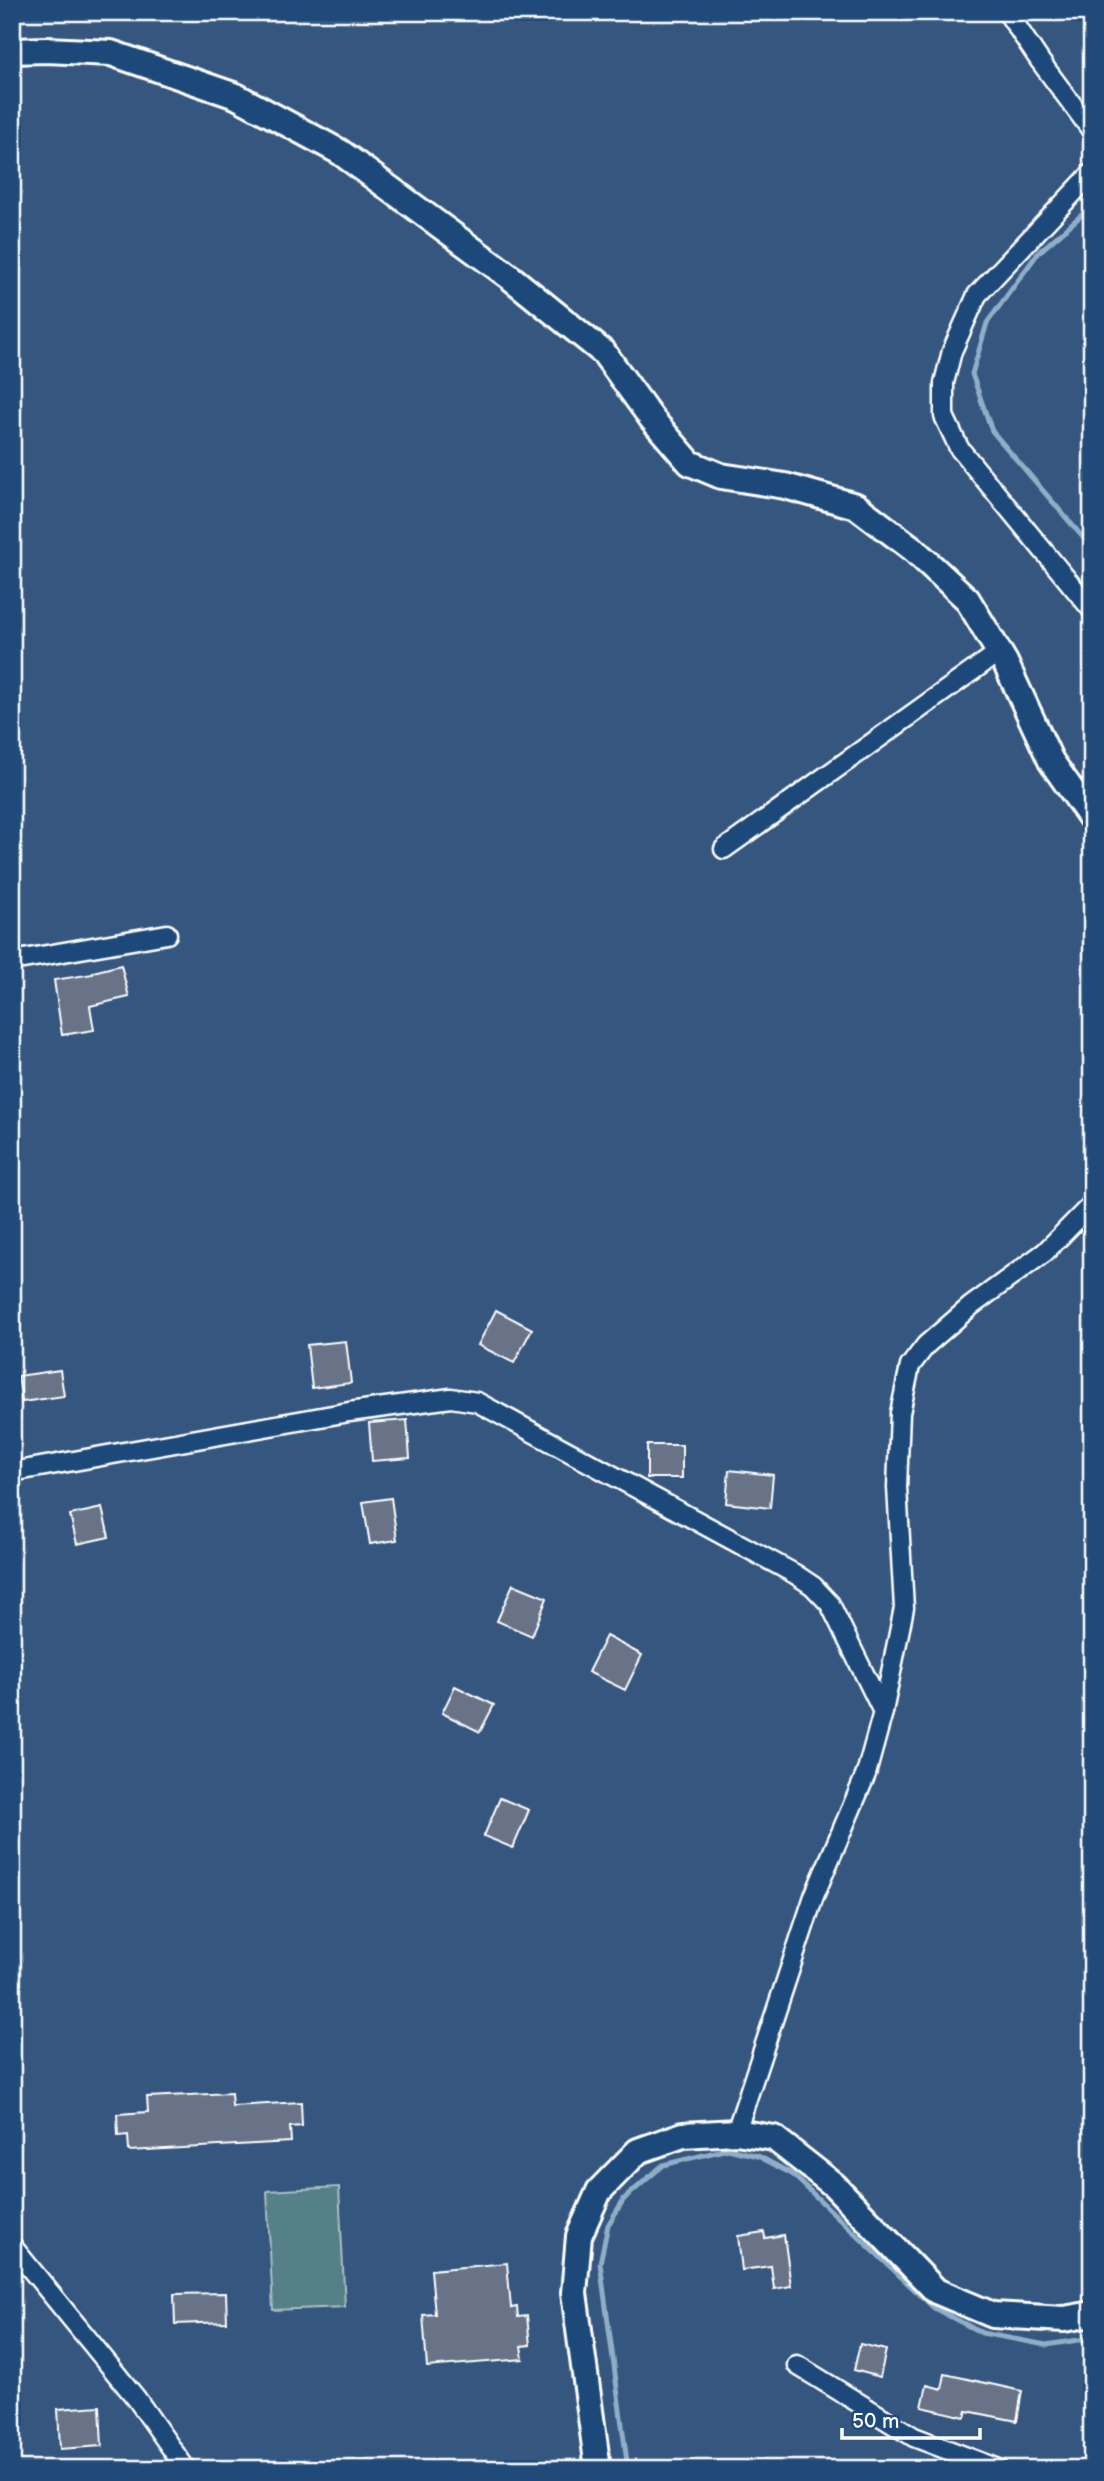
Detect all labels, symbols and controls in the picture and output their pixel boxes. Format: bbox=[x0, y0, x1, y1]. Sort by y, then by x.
scale bar bbox=[842, 2397, 980, 2441]
text: 50 m bbox=[852, 2409, 899, 2434]

